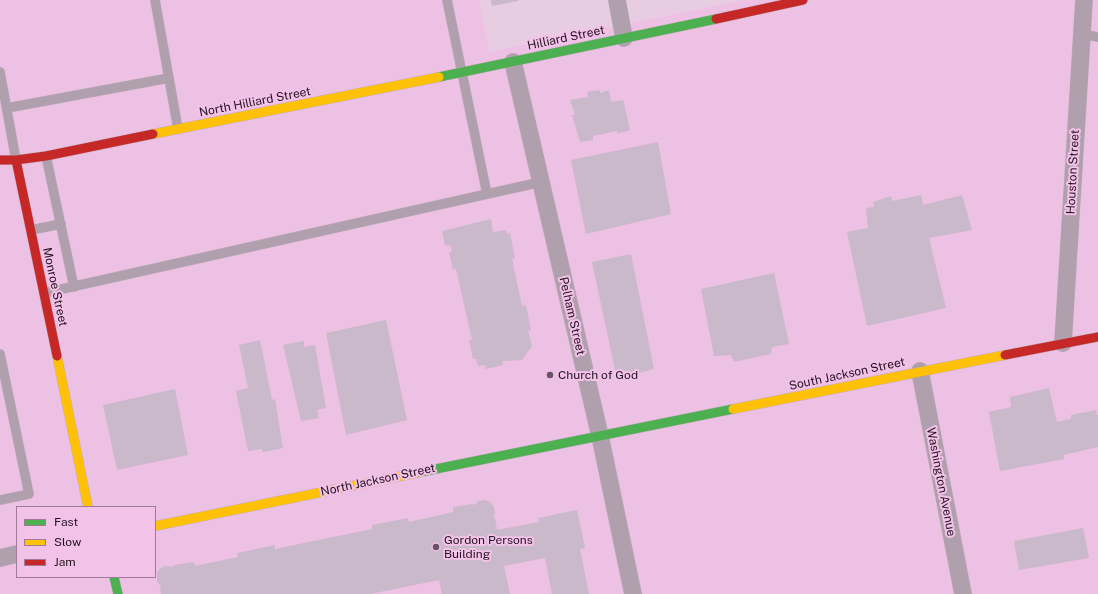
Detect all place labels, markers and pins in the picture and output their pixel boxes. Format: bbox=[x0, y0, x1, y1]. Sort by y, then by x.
place label: Church of God bbox=[558, 368, 638, 382]
marker: Church of God bbox=[545, 370, 555, 380]
place label: Gordon Persons Building bbox=[444, 533, 533, 561]
marker: Gordon Persons Building bbox=[431, 542, 441, 552]

